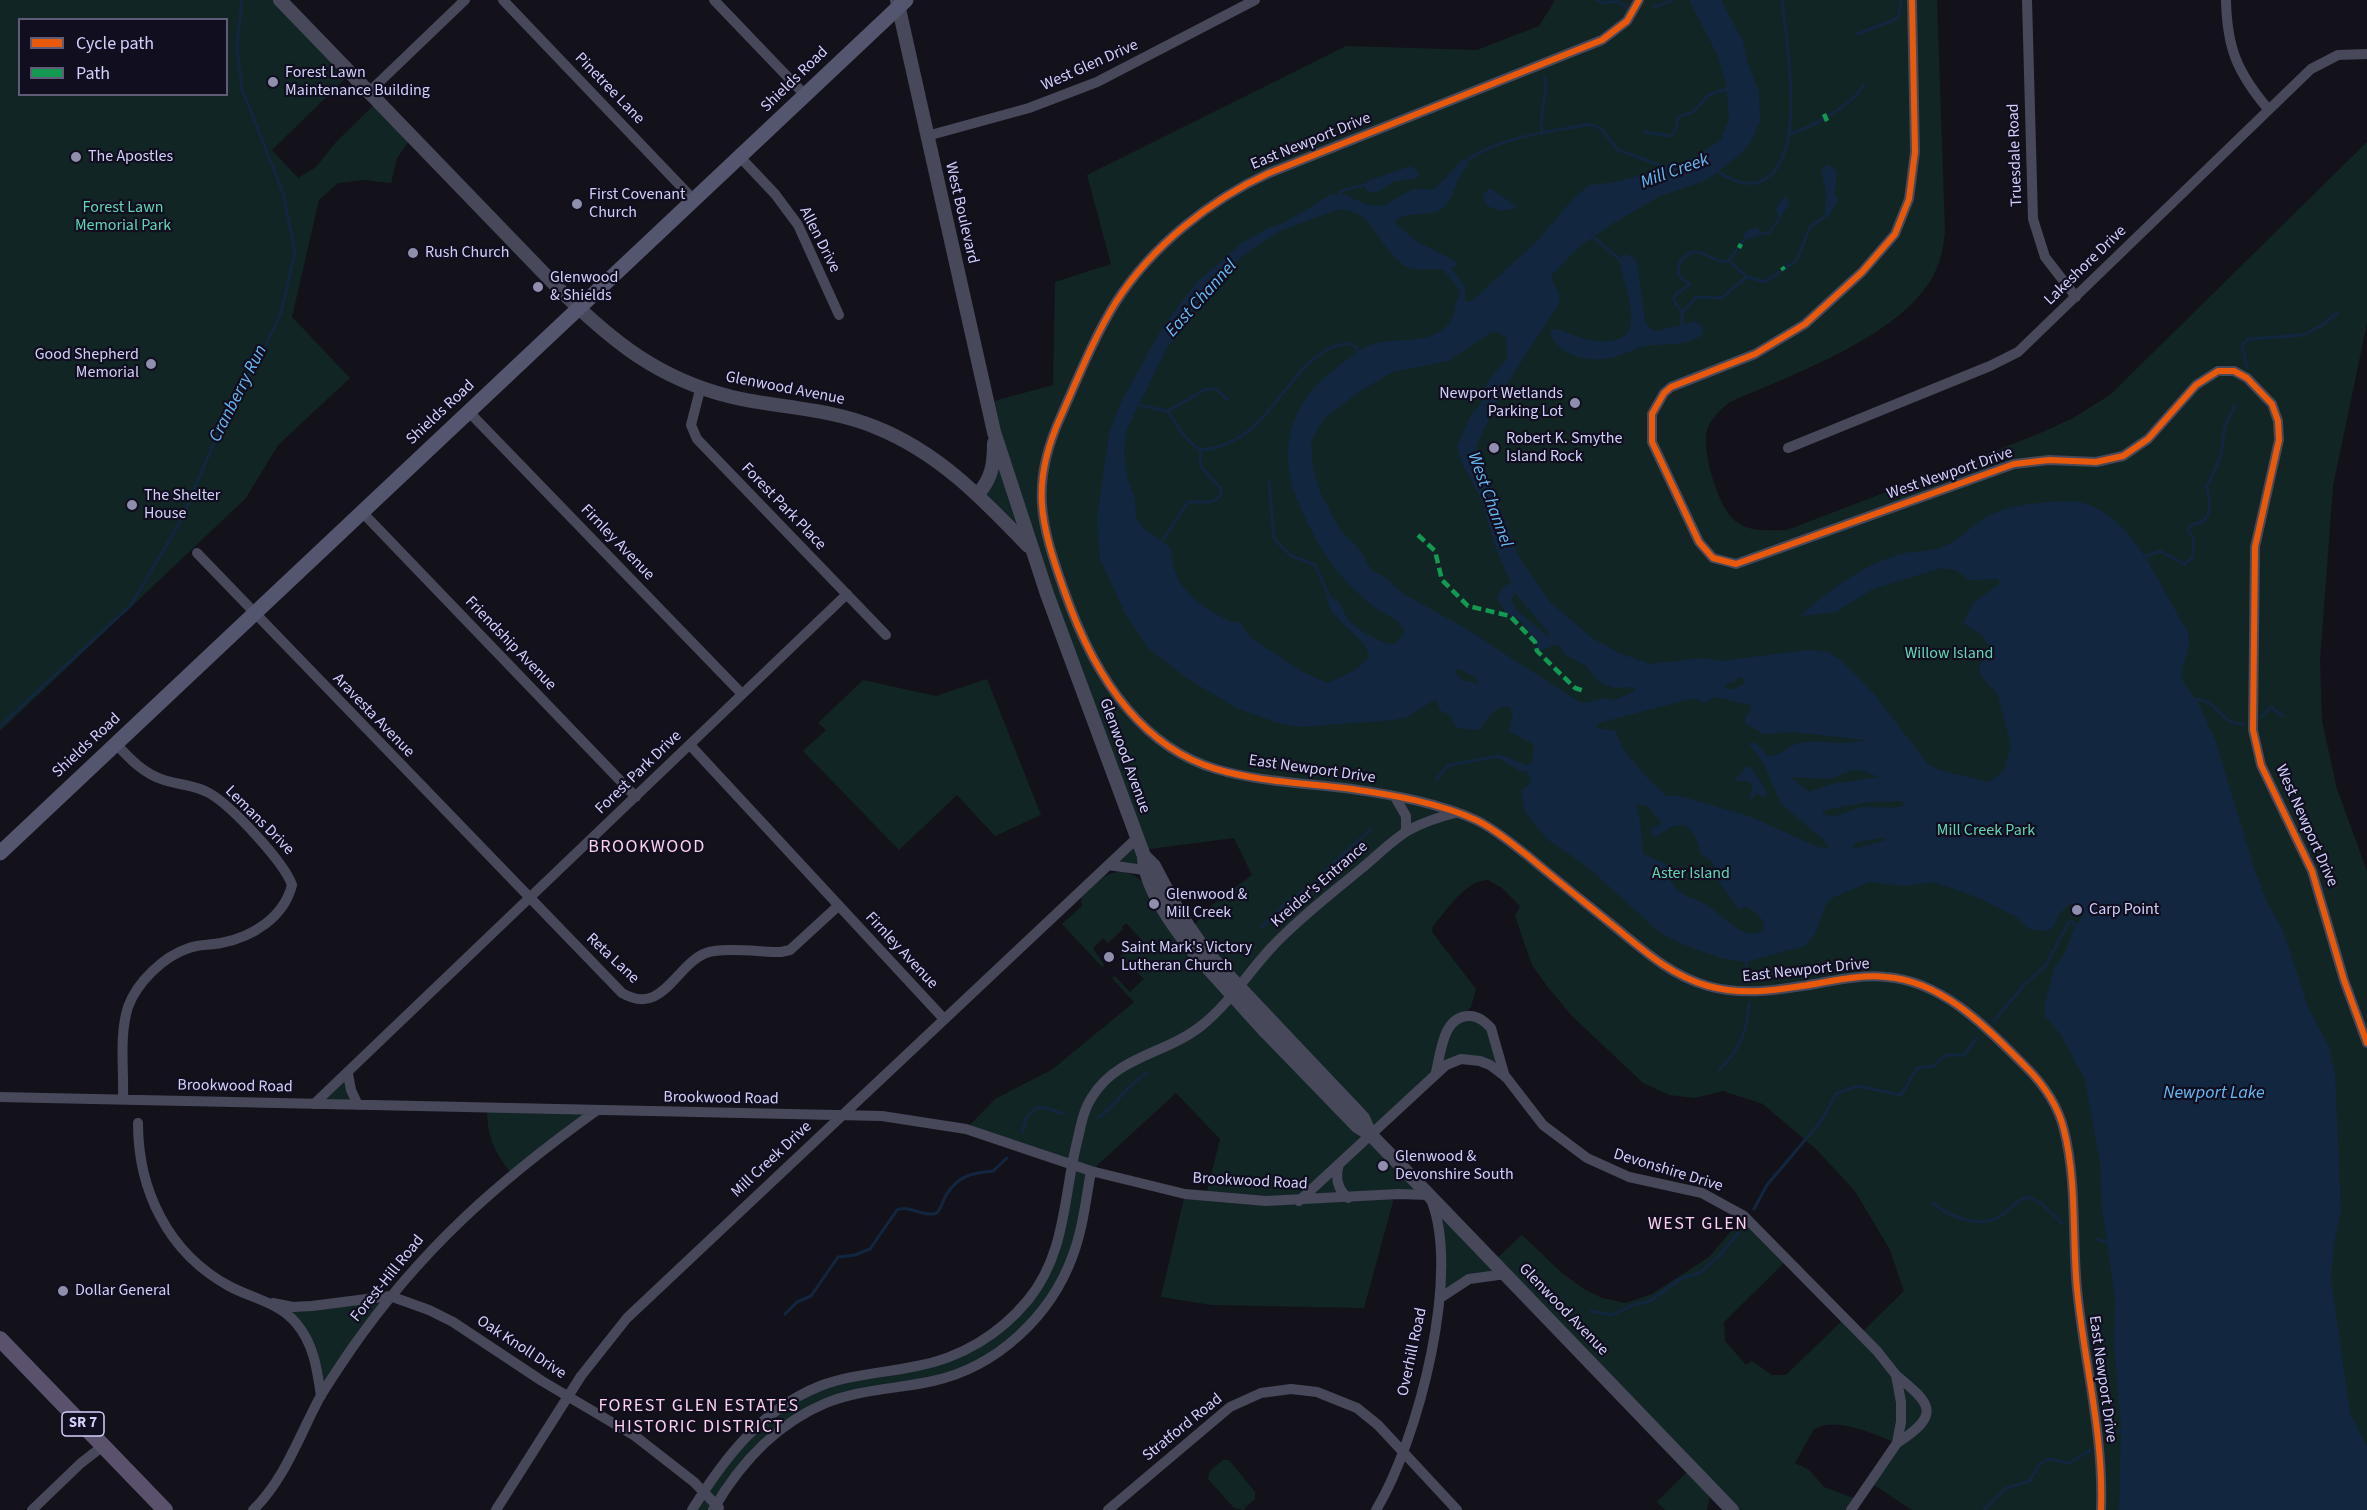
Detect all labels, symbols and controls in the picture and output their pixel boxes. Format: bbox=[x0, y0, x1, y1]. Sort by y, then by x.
legend bbox=[18, 18, 228, 96]
text: Cycle path bbox=[76, 31, 154, 56]
street label: West Glen Drive bbox=[1039, 36, 1141, 96]
street label: Shields Road bbox=[757, 43, 833, 117]
street label: Pinetree Lane bbox=[570, 49, 648, 129]
text: Path bbox=[76, 61, 110, 86]
place label: Forest Lawn Maintenance Building bbox=[285, 63, 430, 101]
marker: Forest Lawn Maintenance Building bbox=[266, 75, 280, 89]
street label: Truesdale Road bbox=[2005, 103, 2027, 207]
street label: East Newport Drive bbox=[1248, 109, 1374, 175]
place label: The Apostles bbox=[88, 147, 173, 167]
marker: The Apostles bbox=[69, 150, 83, 164]
water label: Mill Creek bbox=[1638, 150, 1712, 194]
street label: West Boulevard bbox=[940, 160, 982, 266]
place label: First Covenant Church bbox=[589, 185, 685, 223]
marker: First Covenant Church bbox=[570, 197, 584, 211]
park label: Forest Lawn Memorial Park bbox=[75, 198, 171, 236]
street label: Allen Drive bbox=[794, 204, 844, 276]
street label: Lakeshore Drive bbox=[2041, 222, 2131, 310]
place label: Rush Church bbox=[425, 243, 509, 263]
marker: Rush Church bbox=[406, 246, 420, 260]
water label: East Channel bbox=[1162, 256, 1242, 342]
place label: Glenwood & Shields bbox=[550, 268, 618, 306]
marker: Glenwood & Shields bbox=[531, 280, 545, 294]
water label: Cranberry Run bbox=[205, 342, 273, 446]
place label: Good Shepherd Memorial bbox=[35, 345, 139, 383]
marker: Good Shepherd Memorial bbox=[144, 357, 158, 371]
street label: Glenwood Avenue bbox=[724, 368, 846, 410]
street label: Shields Road bbox=[403, 377, 479, 449]
place label: Newport Wetlands Parking Lot bbox=[1439, 384, 1563, 422]
marker: Newport Wetlands Parking Lot bbox=[1568, 396, 1582, 410]
place label: Robert K. Smythe Island Rock bbox=[1506, 429, 1622, 467]
marker: Robert K. Smythe Island Rock bbox=[1487, 441, 1501, 455]
street label: West Newport Drive bbox=[1885, 443, 2015, 505]
water label: West Channel bbox=[1462, 449, 1516, 551]
street label: Forest Park Place bbox=[737, 459, 829, 555]
place label: The Shelter House bbox=[144, 486, 220, 524]
marker: The Shelter House bbox=[125, 498, 139, 512]
street label: Firnley Avenue bbox=[576, 501, 658, 585]
street label: Friendship Avenue bbox=[460, 593, 560, 695]
park label: Willow Island bbox=[1905, 644, 1993, 664]
street label: Aravesta Avenue bbox=[328, 670, 418, 762]
street label: Glenwood Avenue bbox=[1094, 696, 1154, 816]
street label: Shields Road bbox=[49, 710, 125, 782]
street label: Forest Park Drive bbox=[592, 727, 686, 819]
street label: East Newport Drive bbox=[1247, 752, 1377, 788]
street label: West Newport Drive bbox=[2270, 762, 2342, 890]
street label: Lemans Drive bbox=[220, 782, 298, 860]
park label: Mill Creek Park bbox=[1937, 821, 2035, 841]
district label: BROOKWOOD bbox=[588, 837, 706, 859]
street label: Kreider's Entrance bbox=[1268, 838, 1372, 932]
park label: Aster Island bbox=[1652, 864, 1730, 884]
place label: Glenwood & Mill Creek bbox=[1166, 885, 1247, 923]
marker: Glenwood & Mill Creek bbox=[1147, 897, 1161, 911]
place label: Carp Point bbox=[2089, 900, 2159, 920]
marker: Carp Point bbox=[2070, 903, 2084, 917]
street label: Firnley Avenue bbox=[860, 909, 942, 993]
street label: Reta Lane bbox=[581, 930, 643, 988]
place label: Saint Mark's Victory Lutheran Church bbox=[1121, 938, 1252, 976]
marker: Saint Mark's Victory Lutheran Church bbox=[1102, 950, 1116, 964]
street label: East Newport Drive bbox=[1741, 955, 1871, 987]
street label: Brookwood Road bbox=[177, 1076, 293, 1098]
water label: Newport Lake bbox=[2163, 1083, 2265, 1105]
street label: Brookwood Road bbox=[663, 1088, 779, 1110]
street label: Mill Creek Drive bbox=[728, 1118, 816, 1202]
street label: Devonshire Drive bbox=[1611, 1145, 1725, 1197]
place label: Glenwood & Devonshire South bbox=[1395, 1147, 1514, 1185]
marker: Glenwood & Devonshire South bbox=[1376, 1159, 1390, 1173]
street label: Brookwood Road bbox=[1192, 1169, 1308, 1195]
district label: WEST GLEN bbox=[1648, 1214, 1748, 1236]
street label: Forest-Hill Road bbox=[347, 1232, 429, 1326]
street label: Glenwood Avenue bbox=[1514, 1260, 1612, 1360]
place label: Dollar General bbox=[75, 1281, 170, 1301]
marker: Dollar General bbox=[56, 1284, 70, 1298]
street label: Overhill Road bbox=[1394, 1306, 1432, 1398]
street label: Oak Knoll Drive bbox=[473, 1312, 569, 1384]
street label: East Newport Drive bbox=[2084, 1314, 2120, 1444]
street label: Stratford Road bbox=[1139, 1390, 1227, 1466]
district label: FOREST GLEN ESTATES HISTORIC DISTRICT bbox=[598, 1396, 800, 1438]
road number: SR 7 bbox=[62, 1412, 104, 1436]

